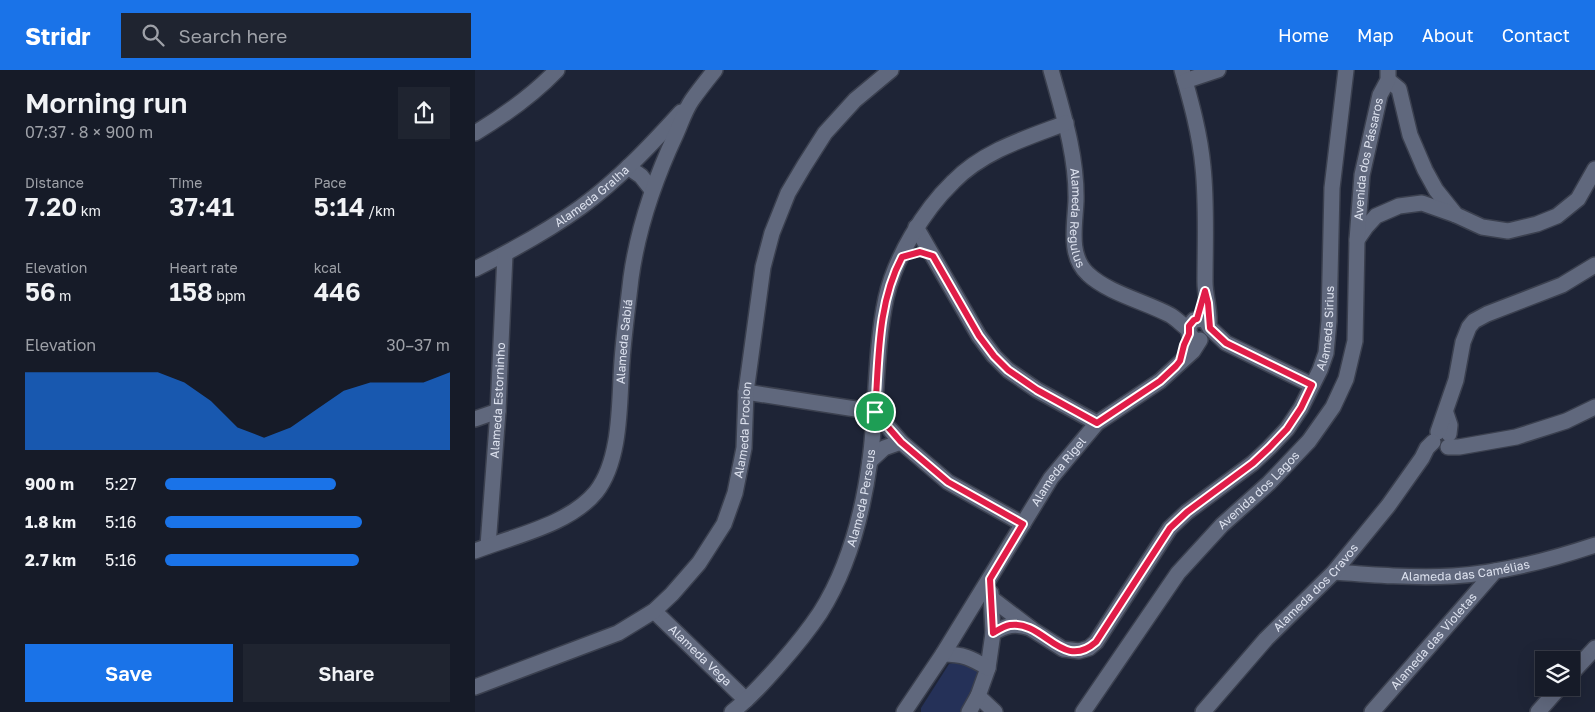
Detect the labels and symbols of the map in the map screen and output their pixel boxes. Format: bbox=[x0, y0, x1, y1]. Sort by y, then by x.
street label: Avenida dos Pássaros bbox=[1351, 96, 1386, 221]
street label: Alameda Gralha bbox=[551, 162, 632, 230]
street label: Alameda Regulus bbox=[1067, 167, 1089, 270]
street label: Alameda Sirius bbox=[1312, 286, 1337, 373]
street label: Alameda Sabiá bbox=[613, 298, 635, 384]
street label: Alameda Estorninho bbox=[487, 342, 508, 459]
street label: Alameda Procion bbox=[730, 380, 754, 479]
pin bbox=[854, 391, 896, 433]
street label: Alameda Rigel bbox=[1028, 434, 1089, 509]
street label: Alameda Perseus bbox=[843, 448, 878, 549]
street label: Avenida dos Lagos bbox=[1214, 448, 1302, 532]
street label: Alameda dos Cravos bbox=[1270, 540, 1361, 635]
street label: Alameda das Camélias bbox=[1401, 556, 1531, 584]
street label: Alameda das Violetas bbox=[1387, 589, 1480, 692]
street label: Alameda Vega bbox=[666, 621, 735, 689]

